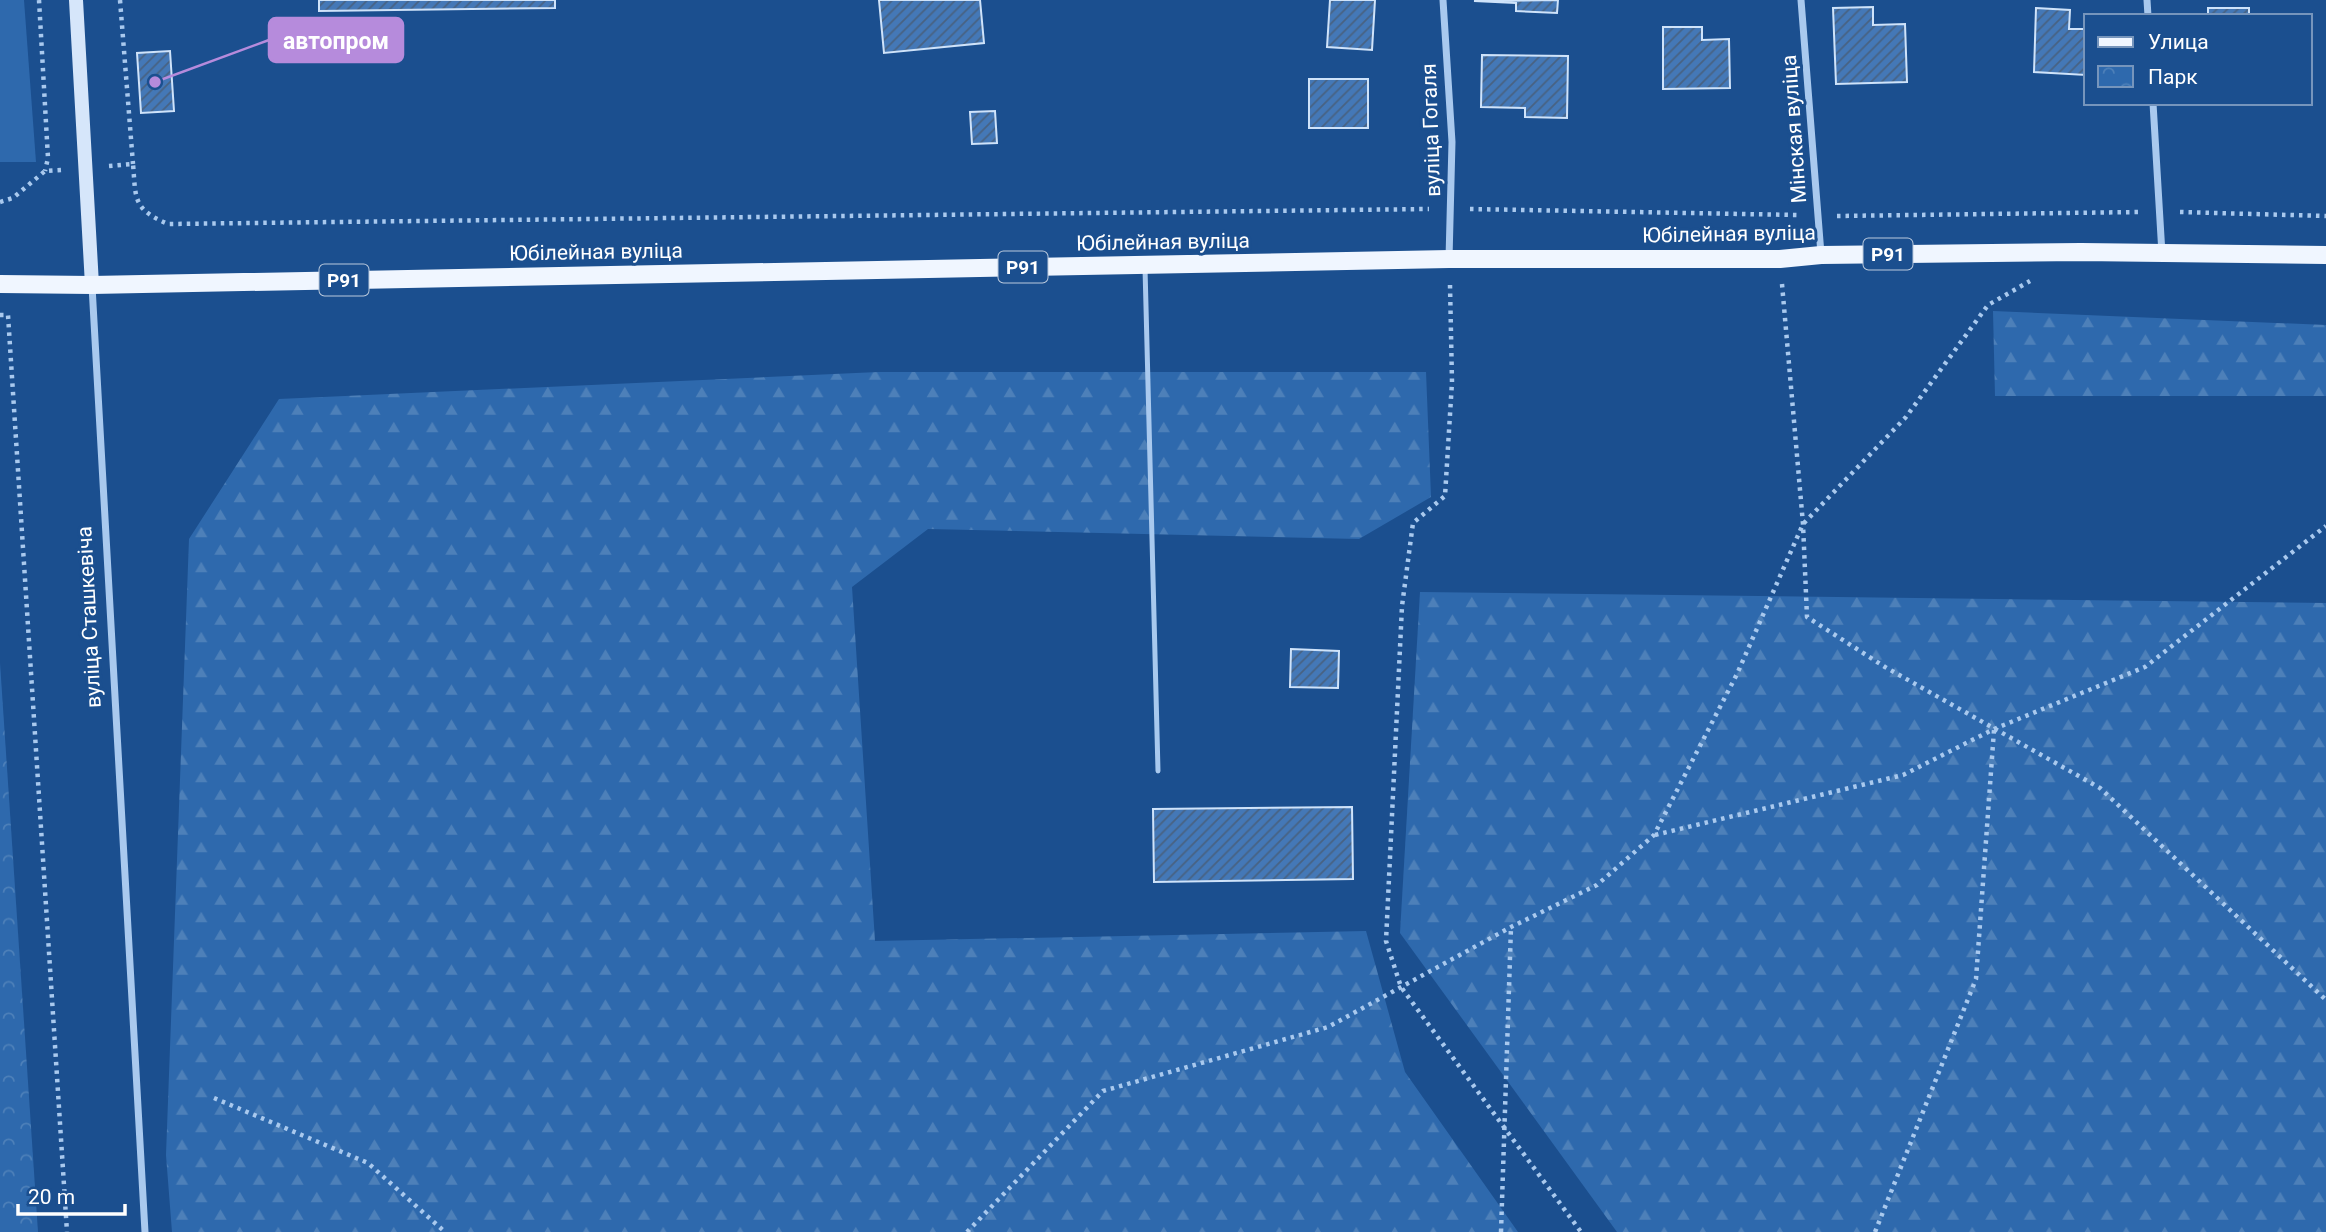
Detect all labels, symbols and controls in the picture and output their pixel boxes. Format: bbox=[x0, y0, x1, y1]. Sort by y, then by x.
legend bbox=[2084, 14, 2312, 105]
callout: автопром bbox=[269, 18, 403, 62]
text: автопром bbox=[283, 28, 389, 55]
text: Улица bbox=[2148, 30, 2209, 54]
street label: Мінская вуліца bbox=[1777, 54, 1811, 204]
street label: вуліца Гогаля bbox=[1417, 63, 1445, 197]
text: Парк bbox=[2148, 65, 2198, 89]
street label: Юбілейная вуліца bbox=[1642, 220, 1816, 248]
street label: Юбілейная вуліца bbox=[1076, 228, 1250, 256]
street label: Юбілейная вуліца bbox=[509, 238, 683, 266]
road number: Р91 bbox=[1864, 238, 1912, 270]
road number: Р91 bbox=[998, 252, 1048, 282]
road number: Р91 bbox=[320, 264, 368, 296]
street label: вуліца Сташкевіча bbox=[72, 525, 106, 709]
scale bar bbox=[18, 1172, 124, 1216]
text: 20 m bbox=[28, 1185, 75, 1209]

